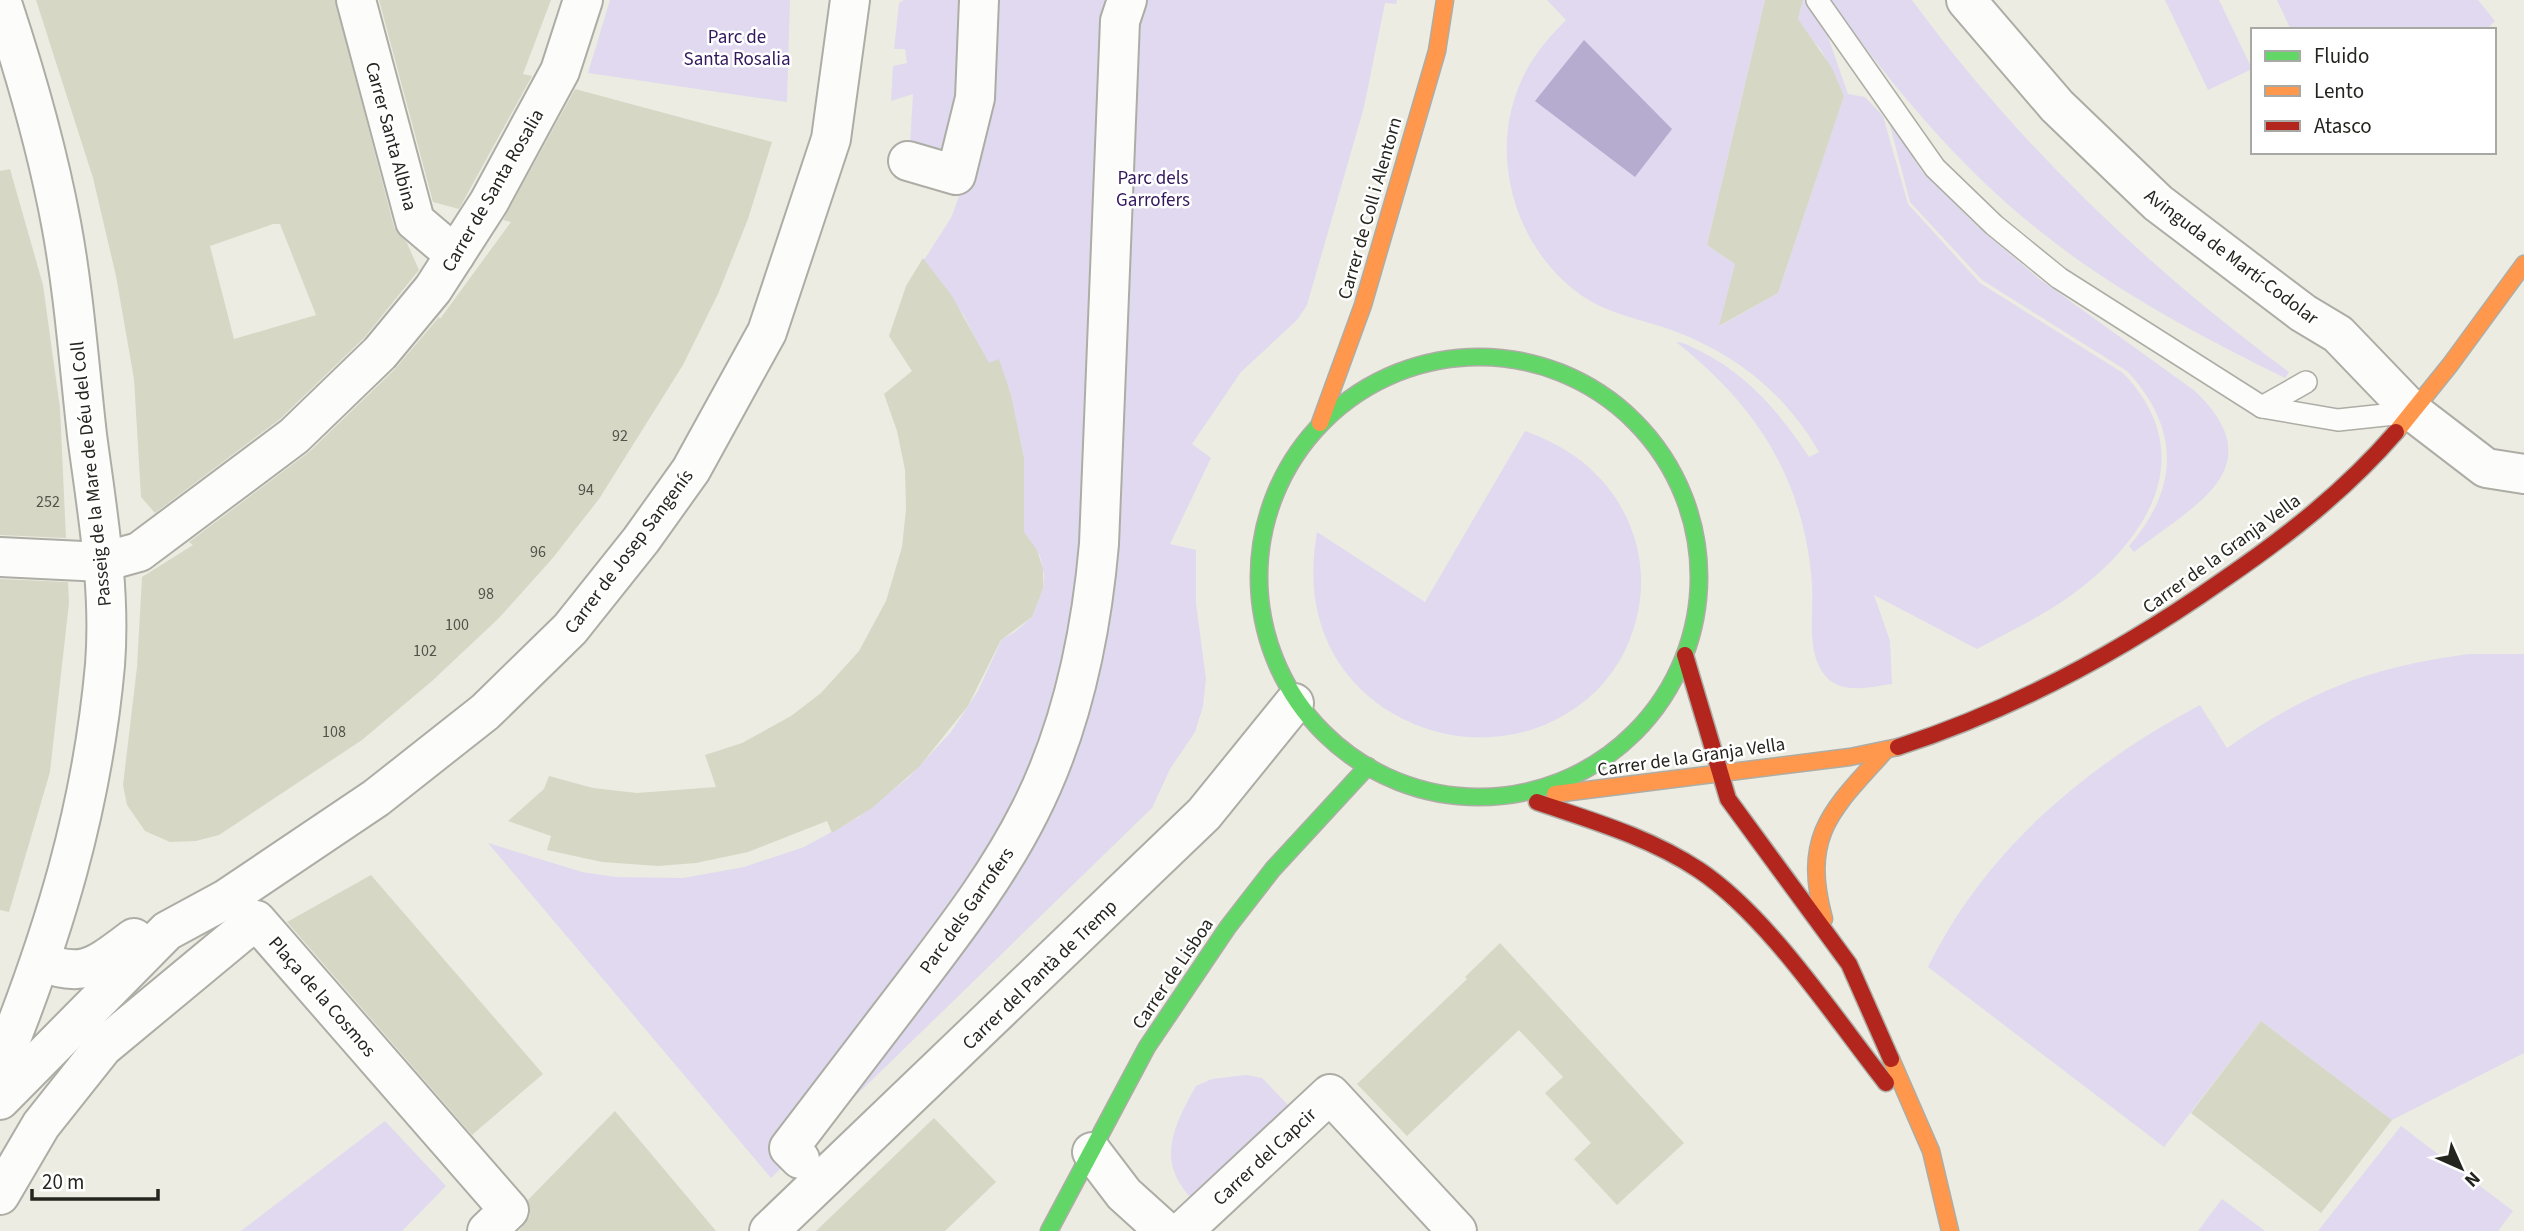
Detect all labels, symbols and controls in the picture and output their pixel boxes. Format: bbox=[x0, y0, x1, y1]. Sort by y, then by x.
park label: Parc de Santa Rosalia bbox=[683, 24, 791, 73]
legend bbox=[2251, 28, 2496, 154]
text: Fluido bbox=[2314, 41, 2369, 71]
street label: Carrer Santa Albina bbox=[358, 59, 423, 214]
text: Lento bbox=[2314, 76, 2364, 106]
street label: Carrer de Santa Rosalia bbox=[436, 104, 551, 277]
text: Atasco bbox=[2314, 111, 2372, 141]
street label: Carrer de Coll i Alentorn bbox=[1331, 114, 1409, 303]
park label: Parc dels Garrofers bbox=[1116, 165, 1190, 214]
street label: Avinguda de Martí-Codolar bbox=[2138, 183, 2324, 332]
street label: Passeig de la Mare de Déu del Coll bbox=[64, 340, 119, 608]
house number: 92 bbox=[612, 425, 628, 447]
street label: Carrer de Josep Sangenís bbox=[558, 464, 700, 640]
house number: 94 bbox=[578, 479, 594, 501]
street label: Carrer de la Granja Vella bbox=[2137, 488, 2306, 621]
house number: 252 bbox=[36, 491, 60, 513]
house number: 96 bbox=[530, 541, 546, 563]
house number: 98 bbox=[478, 583, 494, 605]
house number: 100 bbox=[445, 614, 469, 636]
house number: 102 bbox=[413, 640, 437, 662]
house number: 108 bbox=[322, 721, 346, 743]
street label: Carrer de la Granja Vella bbox=[1596, 731, 1787, 784]
street label: Parc dels Garrofers bbox=[914, 842, 1021, 980]
street label: Carrer del Pantà de Tremp bbox=[956, 894, 1124, 1056]
street label: Carrer de Lisboa bbox=[1126, 913, 1221, 1035]
street label: Plaça de la Cosmos bbox=[262, 931, 382, 1063]
street label: Carrer del Capcir bbox=[1207, 1102, 1323, 1212]
north arrow bbox=[2426, 1133, 2496, 1203]
scale bar bbox=[32, 1158, 158, 1202]
text: N bbox=[2458, 1165, 2486, 1193]
text: 20 m bbox=[42, 1167, 84, 1197]

